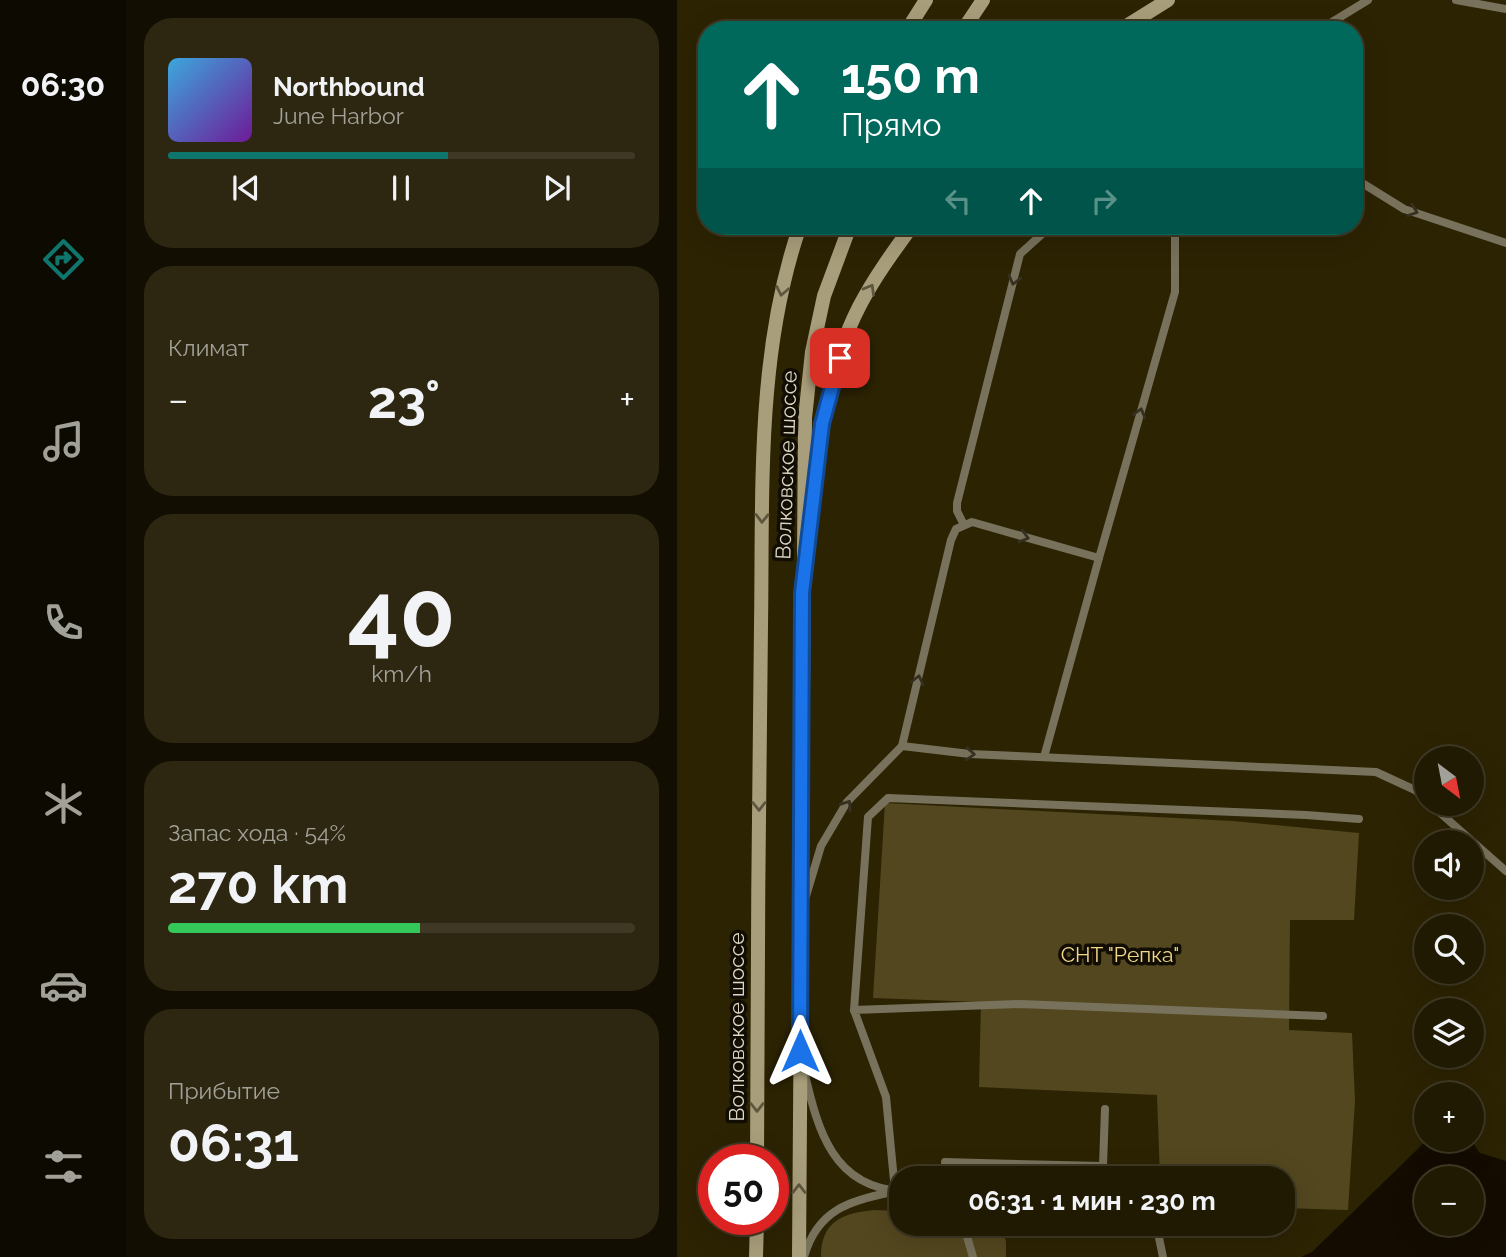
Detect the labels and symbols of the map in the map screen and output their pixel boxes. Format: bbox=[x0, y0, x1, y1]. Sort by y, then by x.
one-way arrow bbox=[1407, 203, 1419, 217]
one-way arrow bbox=[1008, 274, 1022, 286]
one-way arrow bbox=[861, 284, 874, 297]
one-way arrow bbox=[776, 285, 791, 297]
pin bbox=[810, 328, 870, 388]
street label: Волковское шоссе bbox=[770, 370, 802, 560]
one-way arrow bbox=[1131, 408, 1146, 420]
one-way arrow bbox=[754, 513, 770, 523]
one-way arrow bbox=[1018, 528, 1030, 543]
one-way arrow bbox=[910, 674, 924, 686]
one-way arrow bbox=[965, 746, 976, 761]
north arrow bbox=[1414, 746, 1484, 816]
one-way arrow bbox=[838, 800, 851, 813]
one-way arrow bbox=[751, 801, 767, 812]
street label: Волковское шоссе bbox=[724, 933, 749, 1122]
park label: СНТ "Репка" bbox=[1061, 942, 1179, 967]
position arrow bbox=[763, 1014, 837, 1088]
one-way arrow bbox=[749, 1102, 765, 1113]
speed limit sign: 50 bbox=[698, 1144, 789, 1235]
one-way arrow bbox=[791, 1183, 807, 1194]

